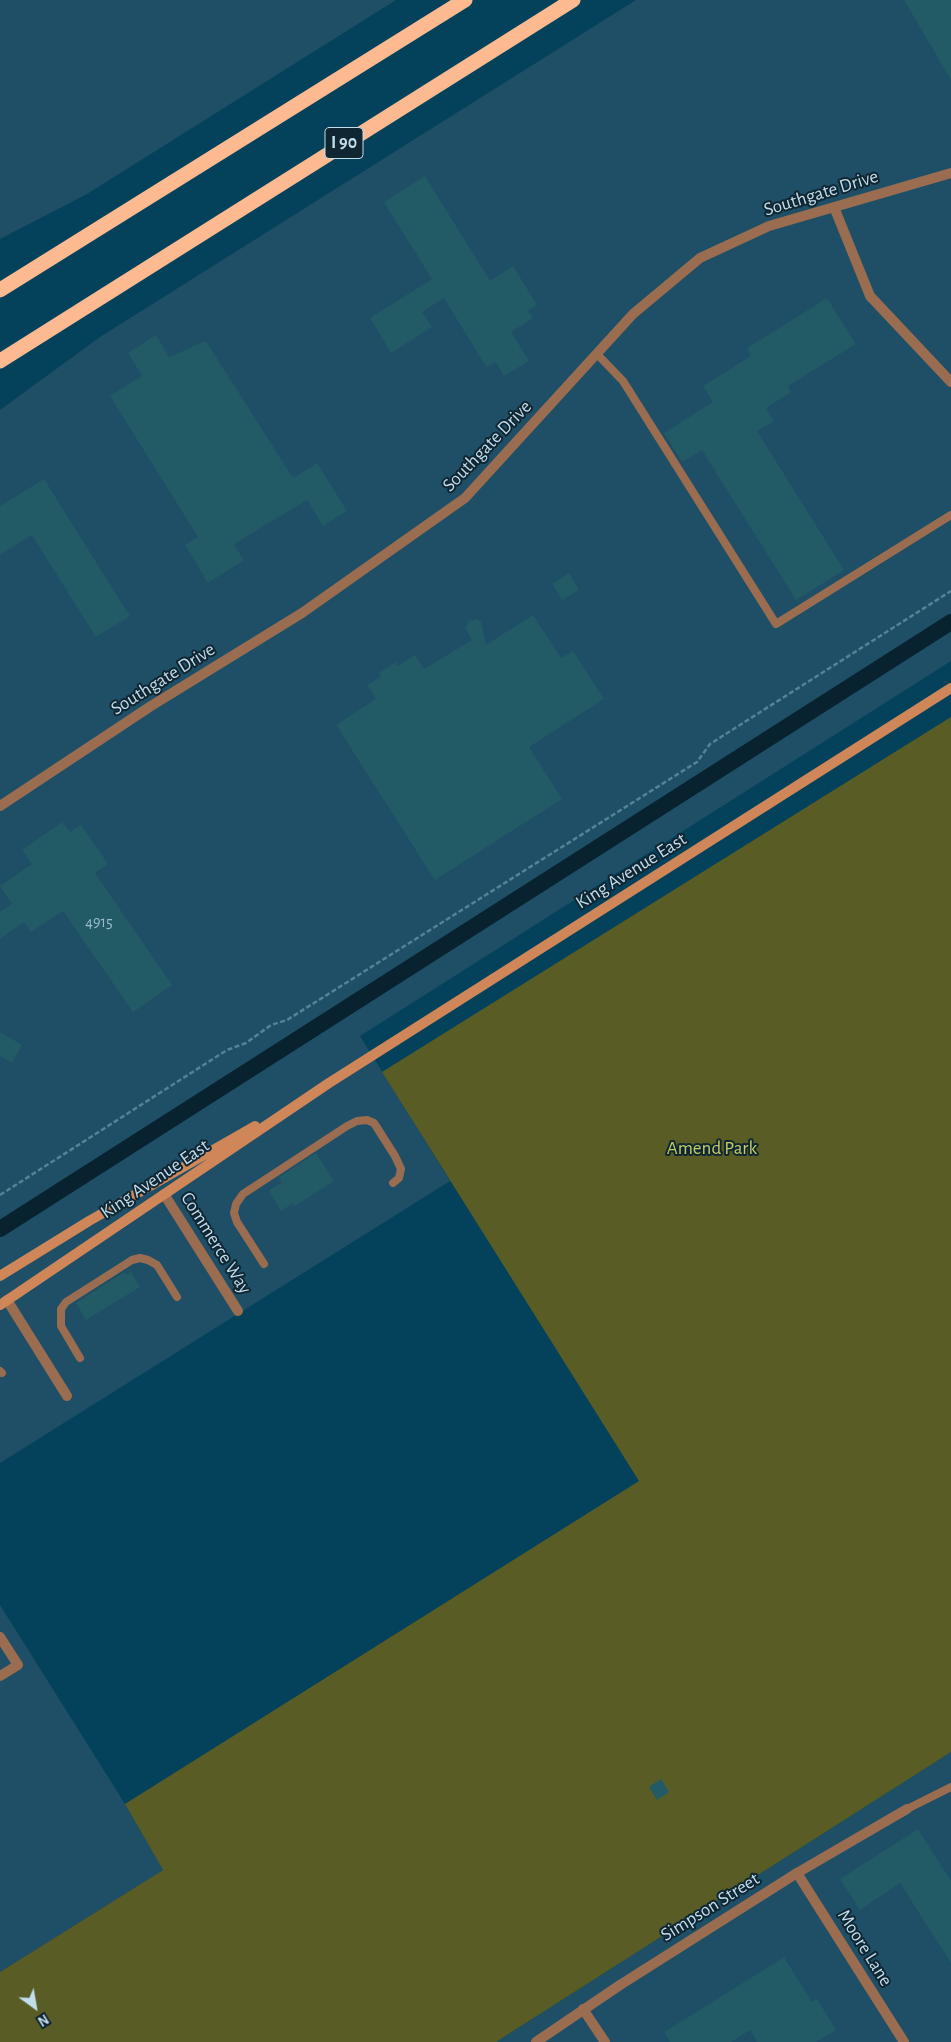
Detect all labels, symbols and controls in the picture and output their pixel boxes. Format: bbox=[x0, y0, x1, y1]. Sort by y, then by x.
road number: I 90 bbox=[325, 128, 363, 158]
street label: Southgate Drive bbox=[761, 165, 881, 221]
street label: Southgate Drive bbox=[438, 395, 536, 497]
street label: Southgate Drive bbox=[107, 638, 219, 720]
street label: King Avenue East bbox=[571, 828, 691, 914]
house number: 4915 bbox=[85, 912, 113, 932]
street label: King Avenue East bbox=[96, 1134, 214, 1224]
park label: Amend Park bbox=[667, 1137, 757, 1159]
street label: Commerce Way bbox=[176, 1188, 256, 1298]
street label: Simpson Street bbox=[656, 1868, 764, 1946]
street label: Moore Lane bbox=[833, 1905, 897, 1991]
north arrow bbox=[10, 1982, 60, 2032]
text: N bbox=[35, 2011, 51, 2028]

